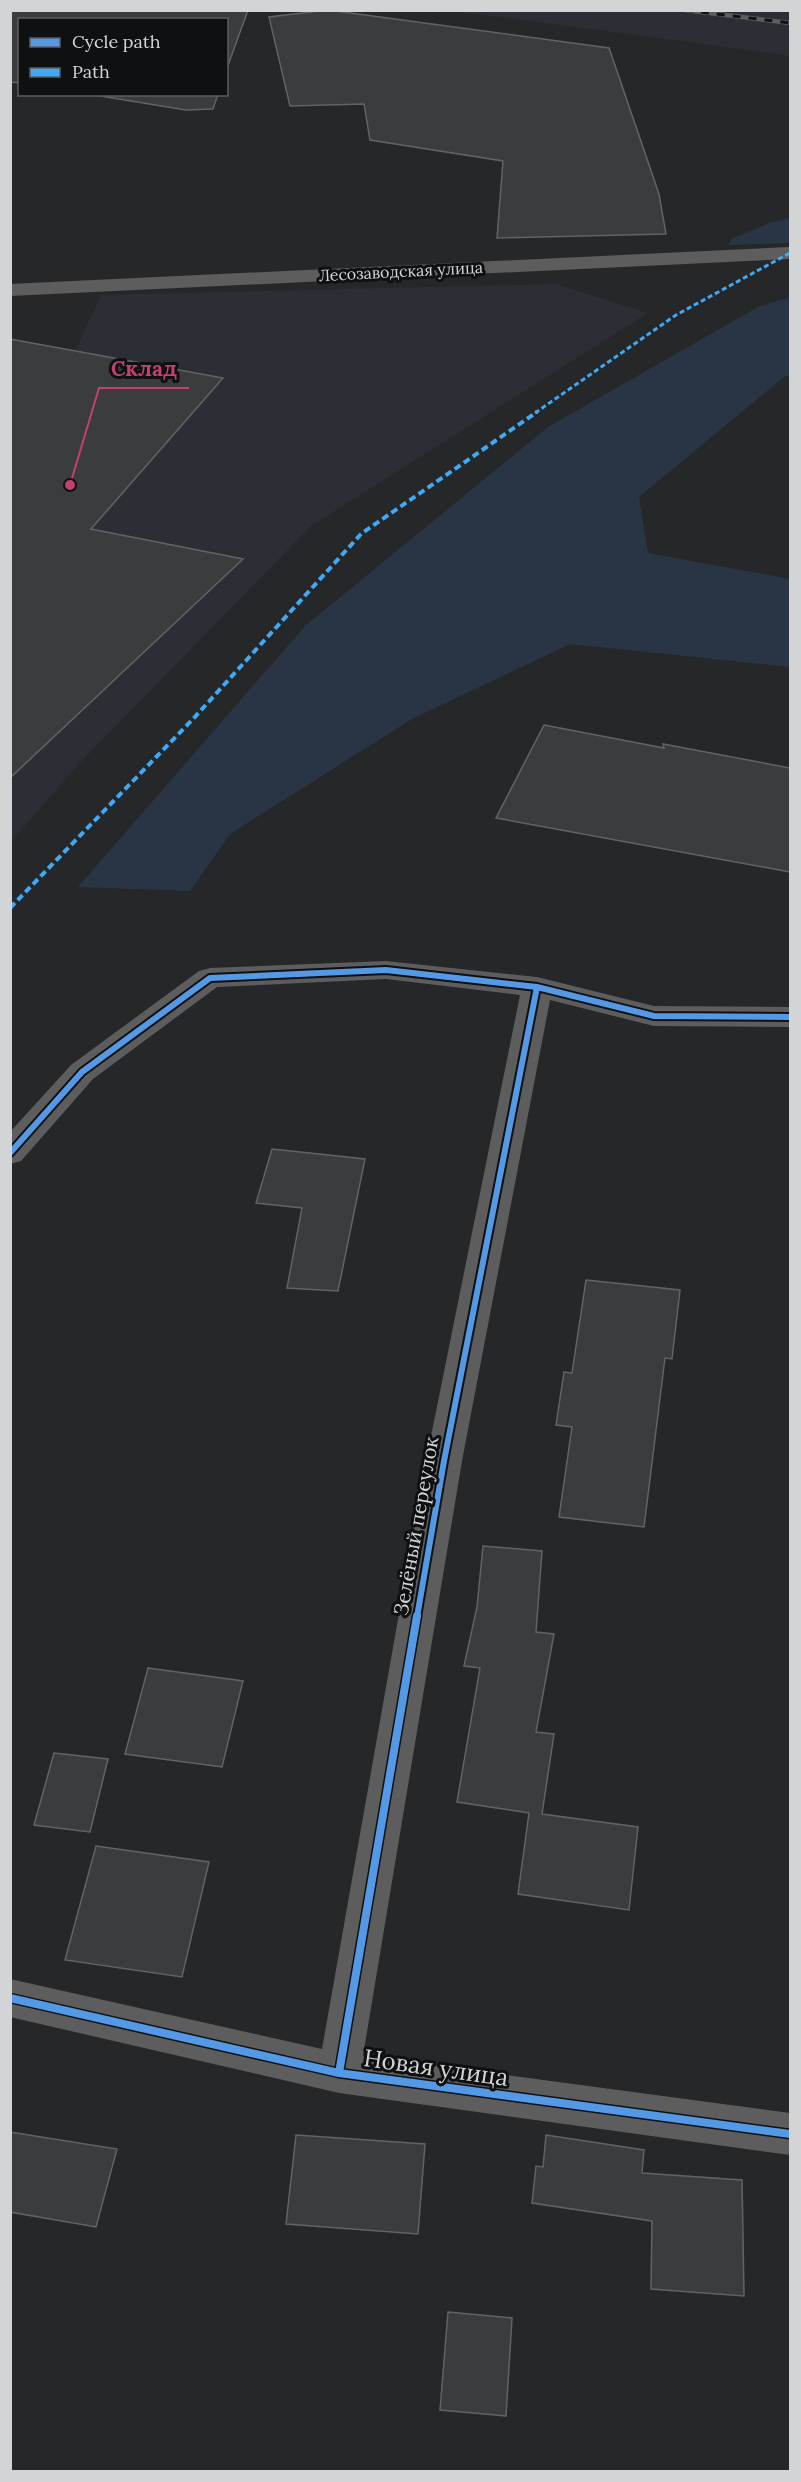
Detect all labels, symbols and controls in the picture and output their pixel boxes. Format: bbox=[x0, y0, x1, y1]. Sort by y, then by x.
legend bbox=[18, 18, 228, 96]
text: Cycle path bbox=[72, 30, 161, 53]
text: Path bbox=[72, 60, 110, 83]
street label: Лесозаводская улица bbox=[318, 257, 484, 285]
callout: Склад bbox=[99, 349, 189, 388]
text: Склад bbox=[111, 355, 177, 382]
street label: Зелёный переулок bbox=[387, 1434, 444, 1617]
street label: Новая улица bbox=[362, 2042, 510, 2093]

